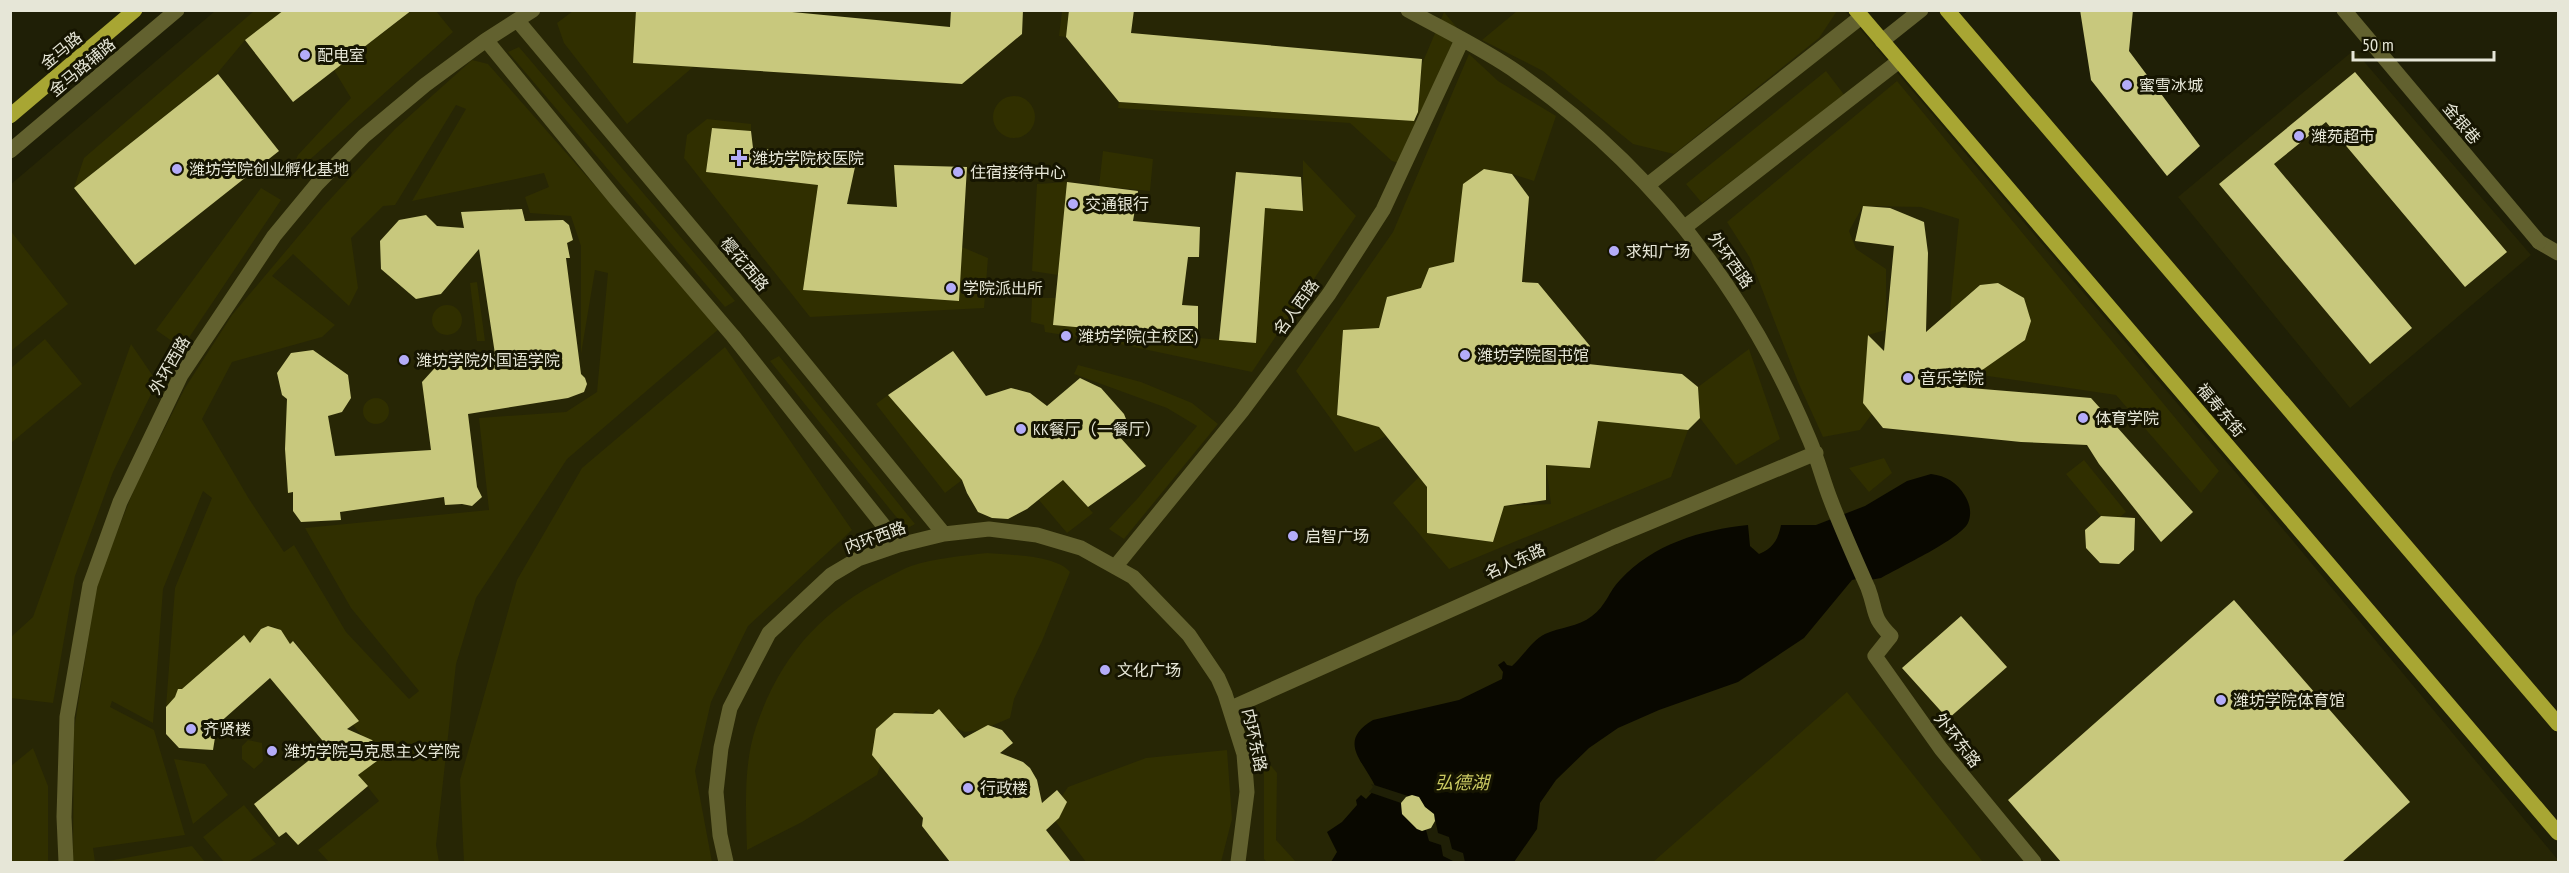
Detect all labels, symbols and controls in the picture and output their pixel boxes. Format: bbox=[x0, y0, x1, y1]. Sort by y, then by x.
scale bar bbox=[2353, 24, 2494, 62]
street label: 金马路 bbox=[36, 27, 86, 73]
text: 50 m bbox=[2362, 33, 2394, 56]
street label: 金马路辅路 bbox=[45, 34, 119, 100]
place label: 配电室 bbox=[317, 45, 365, 65]
marker: 配电室 bbox=[298, 48, 312, 62]
place label: 蜜雪冰城 bbox=[2139, 75, 2203, 95]
marker: 蜜雪冰城 bbox=[2120, 78, 2134, 92]
street label: 金银巷 bbox=[2439, 98, 2485, 148]
place label: 潍苑超市 bbox=[2311, 126, 2375, 146]
marker: 潍苑超市 bbox=[2292, 129, 2306, 143]
place label: 潍坊学院校医院 bbox=[752, 148, 864, 168]
marker: 潍坊学院校医院 bbox=[730, 149, 748, 167]
place label: 潍坊学院创业孵化基地 bbox=[189, 159, 349, 179]
marker: 潍坊学院创业孵化基地 bbox=[170, 162, 184, 176]
place label: 住宿接待中心 bbox=[970, 162, 1066, 182]
marker: 住宿接待中心 bbox=[951, 165, 965, 179]
place label: 交通银行 bbox=[1085, 194, 1149, 214]
marker: 交通银行 bbox=[1066, 197, 1080, 211]
street label: 外环西路 bbox=[1704, 228, 1758, 292]
street label: 樱花西路 bbox=[717, 233, 773, 295]
place label: 求知广场 bbox=[1626, 241, 1690, 261]
marker: 求知广场 bbox=[1607, 244, 1621, 258]
street label: 名人西路 bbox=[1269, 275, 1323, 339]
place label: 学院派出所 bbox=[963, 278, 1043, 298]
marker: 学院派出所 bbox=[944, 281, 958, 295]
place label: 潍坊学院(主校区) bbox=[1078, 326, 1198, 346]
marker: 潍坊学院(主校区) bbox=[1059, 329, 1073, 343]
street label: 外环西路 bbox=[144, 332, 194, 398]
place label: 潍坊学院图书馆 bbox=[1477, 345, 1589, 365]
marker: 潍坊学院图书馆 bbox=[1458, 348, 1472, 362]
place label: 潍坊学院外国语学院 bbox=[416, 350, 560, 370]
marker: 潍坊学院外国语学院 bbox=[397, 353, 411, 367]
place label: 音乐学院 bbox=[1920, 368, 1984, 388]
marker: 音乐学院 bbox=[1901, 371, 1915, 385]
street label: 福寿东街 bbox=[2193, 379, 2249, 441]
place label: 体育学院 bbox=[2095, 408, 2159, 428]
marker: 体育学院 bbox=[2076, 411, 2090, 425]
place label: KK餐厅（一餐厅） bbox=[1033, 419, 1161, 439]
marker: KK餐厅（一餐厅） bbox=[1014, 422, 1028, 436]
street label: 内环西路 bbox=[842, 517, 908, 557]
place label: 启智广场 bbox=[1305, 526, 1369, 546]
marker: 启智广场 bbox=[1286, 529, 1300, 543]
street label: 名人东路 bbox=[1482, 539, 1548, 583]
place label: 文化广场 bbox=[1117, 660, 1181, 680]
marker: 文化广场 bbox=[1098, 663, 1112, 677]
place label: 潍坊学院体育馆 bbox=[2233, 690, 2345, 710]
marker: 潍坊学院体育馆 bbox=[2214, 693, 2228, 707]
street label: 内环东路 bbox=[1239, 707, 1271, 773]
street label: 外环东路 bbox=[1930, 709, 1986, 771]
place label: 齐贤楼 bbox=[203, 719, 251, 739]
marker: 齐贤楼 bbox=[184, 722, 198, 736]
place label: 潍坊学院马克思主义学院 bbox=[284, 741, 460, 761]
marker: 潍坊学院马克思主义学院 bbox=[265, 744, 279, 758]
water label: 弘德湖 bbox=[1435, 771, 1492, 794]
place label: 行政楼 bbox=[980, 778, 1028, 798]
marker: 行政楼 bbox=[961, 781, 975, 795]

